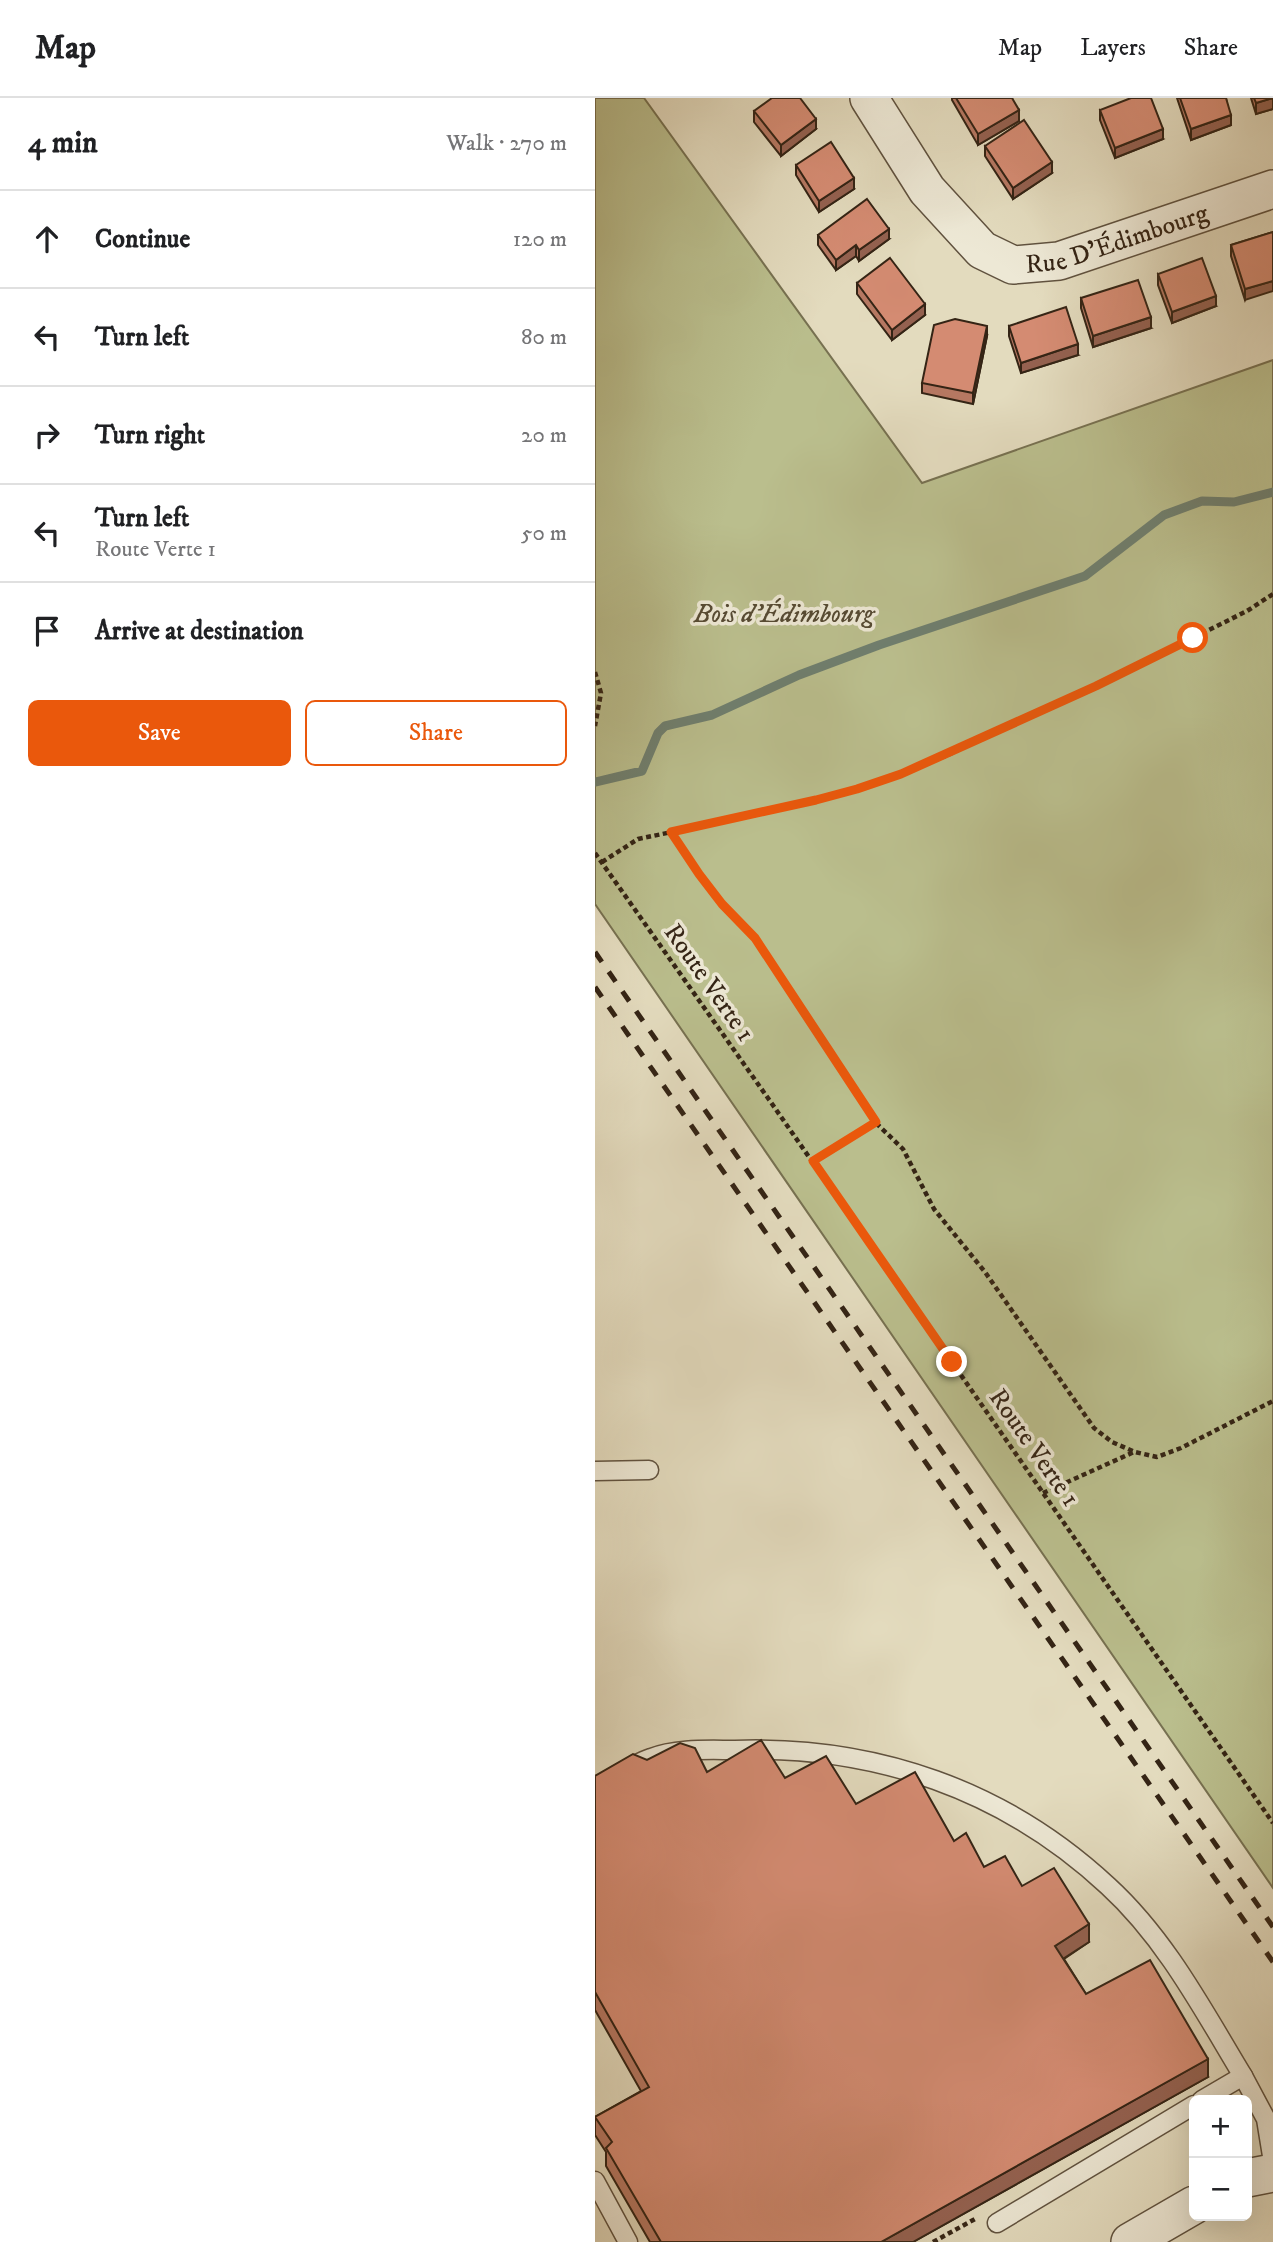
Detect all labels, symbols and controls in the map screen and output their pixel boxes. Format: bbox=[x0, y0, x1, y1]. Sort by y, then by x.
text: Map bbox=[35, 28, 96, 69]
text: Map bbox=[998, 33, 1042, 63]
text: Layers bbox=[1080, 33, 1146, 63]
text: Share bbox=[1184, 33, 1238, 63]
text: 4 min bbox=[28, 125, 98, 162]
text: Walk · 270 m bbox=[446, 129, 567, 158]
street label: Rue D'Édimbourg bbox=[1024, 197, 1213, 282]
icon: ahead bbox=[28, 220, 66, 258]
text: Continue bbox=[95, 223, 190, 256]
text: 120 m bbox=[513, 225, 567, 254]
icon: left bbox=[28, 318, 66, 356]
text: Turn left bbox=[95, 321, 189, 354]
text: 80 m bbox=[521, 323, 567, 352]
icon: right bbox=[28, 416, 66, 454]
text: Turn right bbox=[95, 419, 205, 452]
text: 20 m bbox=[521, 421, 567, 450]
text: Turn left bbox=[95, 502, 189, 535]
icon: left bbox=[28, 514, 66, 552]
text: 50 m bbox=[521, 519, 567, 548]
text: Route Verte 1 bbox=[95, 535, 216, 564]
park label: Bois d'Édimbourg bbox=[693, 598, 876, 631]
icon: arrive bbox=[28, 612, 66, 650]
text: Arrive at destination bbox=[95, 615, 304, 648]
route start bbox=[1177, 622, 1208, 653]
button: Save bbox=[28, 700, 291, 766]
button: Share bbox=[305, 700, 567, 766]
street label: Route Verte 1 bbox=[656, 917, 762, 1048]
route end bbox=[936, 1346, 967, 1377]
street label: Route Verte 1 bbox=[981, 1382, 1087, 1513]
map controls bbox=[1189, 2095, 1252, 2221]
button: + bbox=[1189, 2095, 1252, 2158]
button: − bbox=[1189, 2158, 1252, 2221]

